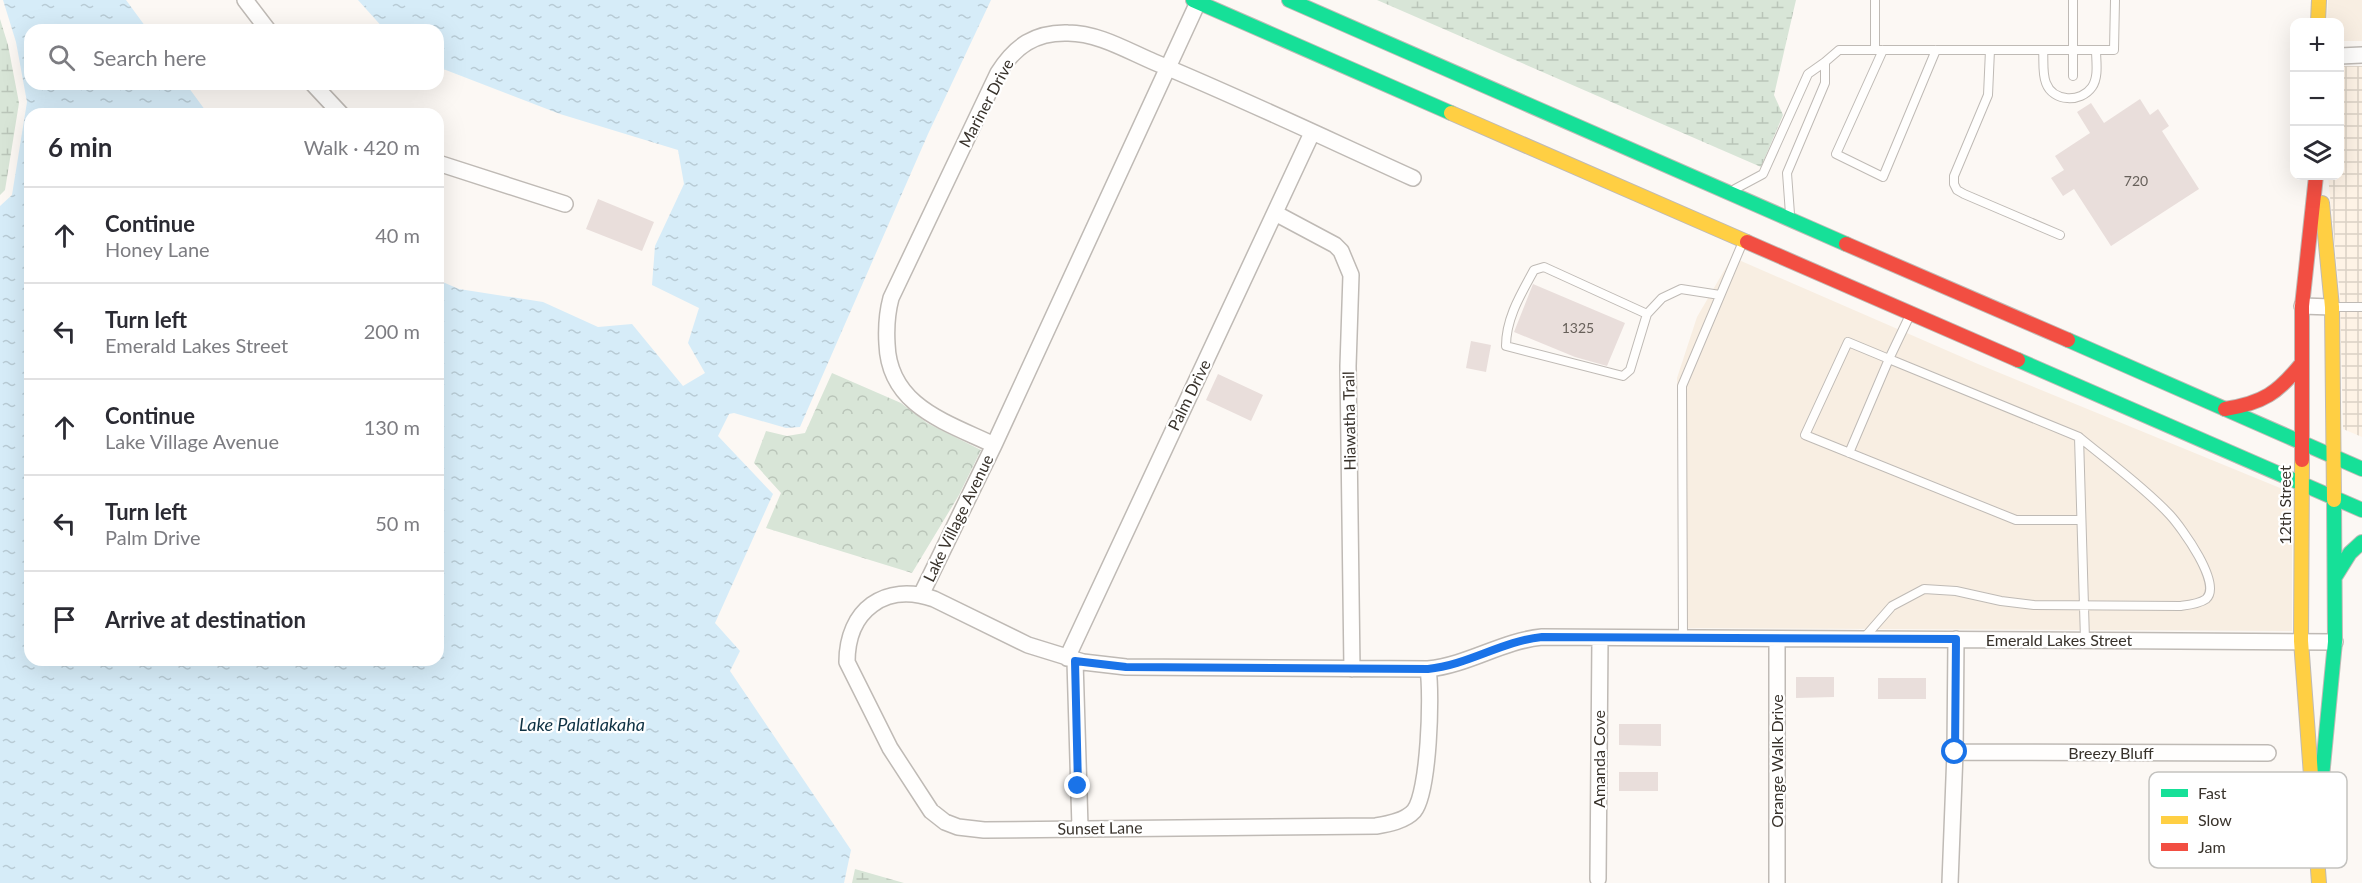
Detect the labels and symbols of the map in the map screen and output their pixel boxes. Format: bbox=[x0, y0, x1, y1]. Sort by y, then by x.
street label: Mariner Drive bbox=[954, 55, 1017, 150]
house number: 720 bbox=[2124, 172, 2148, 189]
house number: 1325 bbox=[1562, 319, 1594, 336]
street label: Palm Drive bbox=[1163, 356, 1214, 433]
street label: Hiawatha Trail bbox=[1338, 371, 1359, 471]
street label: Lake Village Avenue bbox=[919, 451, 997, 584]
street label: 12th Street bbox=[2275, 465, 2294, 545]
street label: Emerald Lakes Street bbox=[1986, 630, 2133, 649]
street label: Orange Walk Drive bbox=[1767, 694, 1786, 828]
street label: Amanda Cove bbox=[1589, 710, 1608, 808]
water label: Lake Palatlakaha bbox=[519, 713, 645, 735]
route start bbox=[1941, 738, 1967, 764]
street label: Breezy Bluff bbox=[2068, 743, 2154, 762]
route end bbox=[1064, 772, 1090, 798]
legend bbox=[2149, 772, 2347, 868]
text: Fast bbox=[2198, 783, 2227, 802]
text: Slow bbox=[2198, 810, 2232, 829]
street label: Sunset Lane bbox=[1057, 817, 1143, 838]
text: Jam bbox=[2198, 837, 2226, 856]

